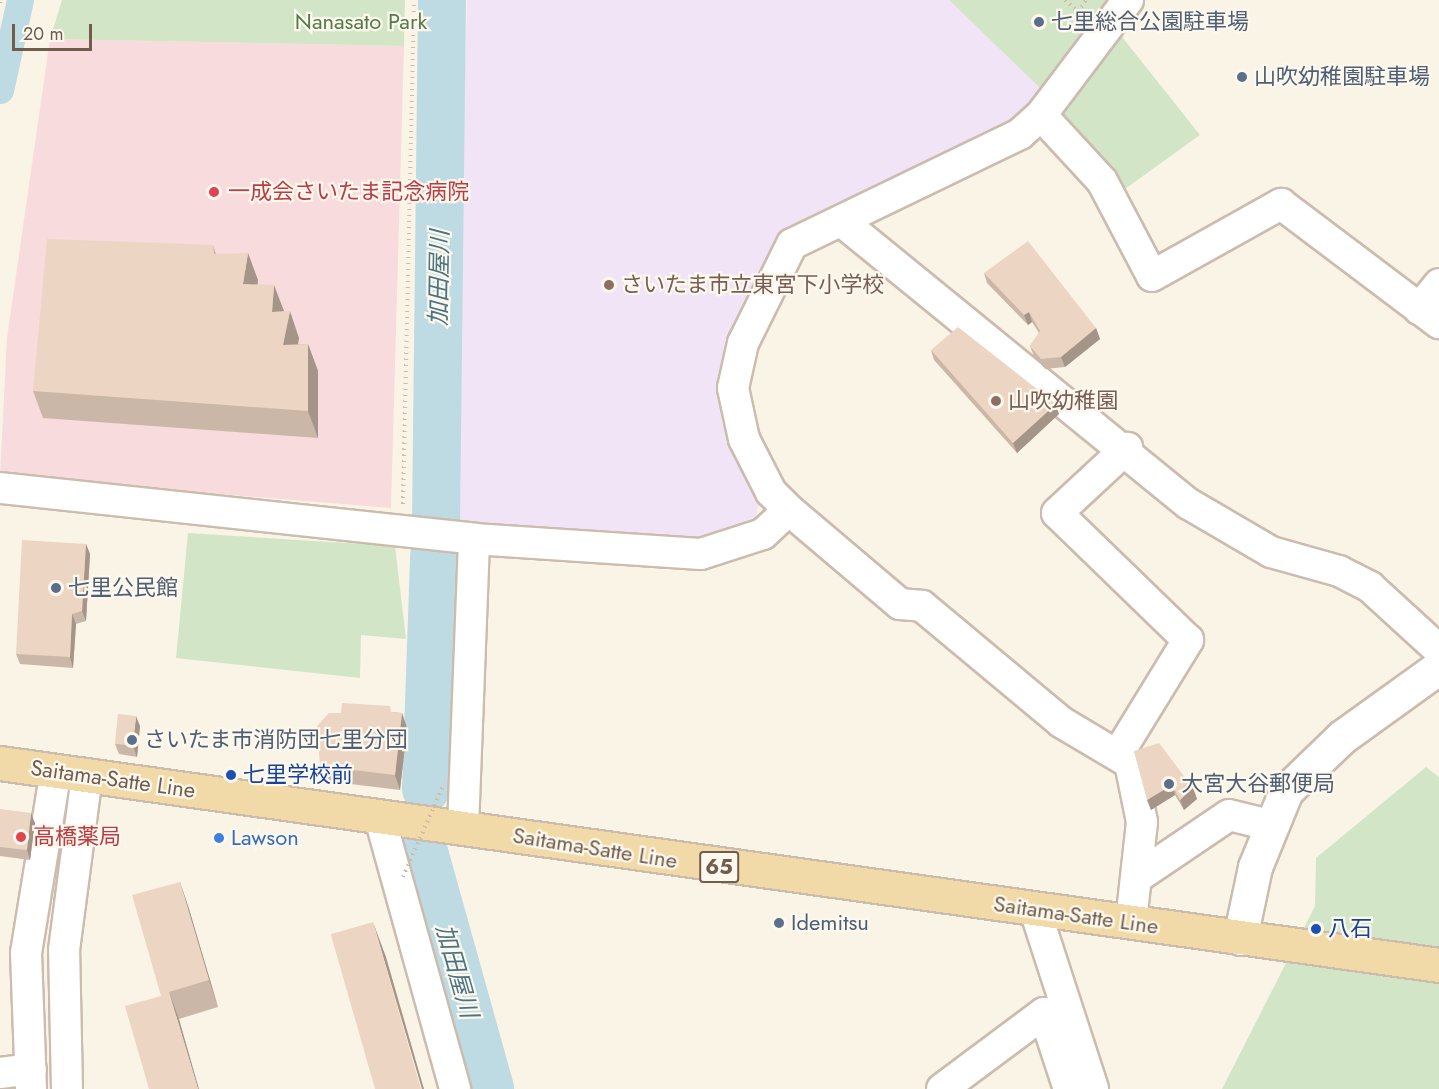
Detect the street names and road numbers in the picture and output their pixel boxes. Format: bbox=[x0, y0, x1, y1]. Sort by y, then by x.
street label: Saitama-Satte Line bbox=[29, 754, 197, 804]
street label: Saitama-Satte Line bbox=[511, 822, 679, 874]
road number: 65 bbox=[698, 849, 740, 885]
street label: Saitama-Satte Line bbox=[992, 890, 1160, 940]

